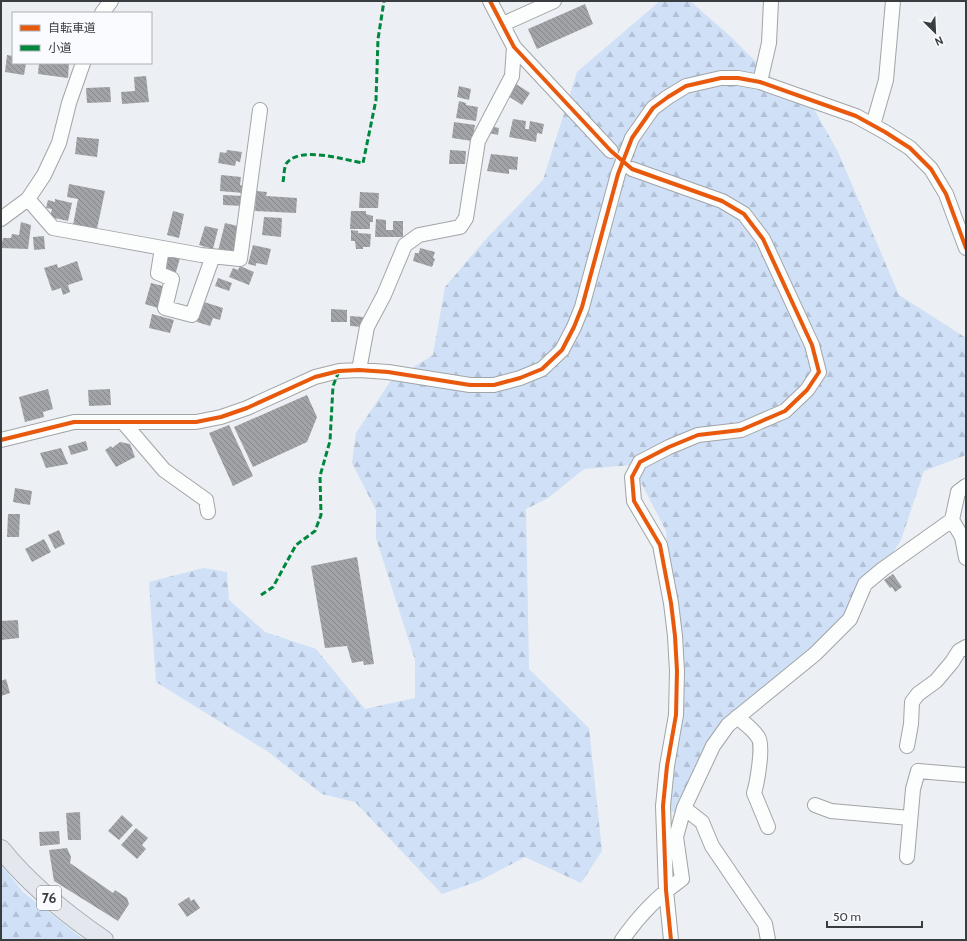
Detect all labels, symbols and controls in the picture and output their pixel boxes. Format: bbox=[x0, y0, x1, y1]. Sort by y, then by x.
legend bbox=[12, 12, 152, 64]
north arrow bbox=[915, 12, 955, 52]
text: 自転車道 bbox=[48, 20, 96, 35]
text: N bbox=[933, 33, 945, 49]
text: 小道 bbox=[48, 40, 72, 55]
road number: 76 bbox=[37, 886, 61, 910]
scale bar bbox=[827, 903, 922, 929]
text: 50 m bbox=[833, 909, 861, 924]

